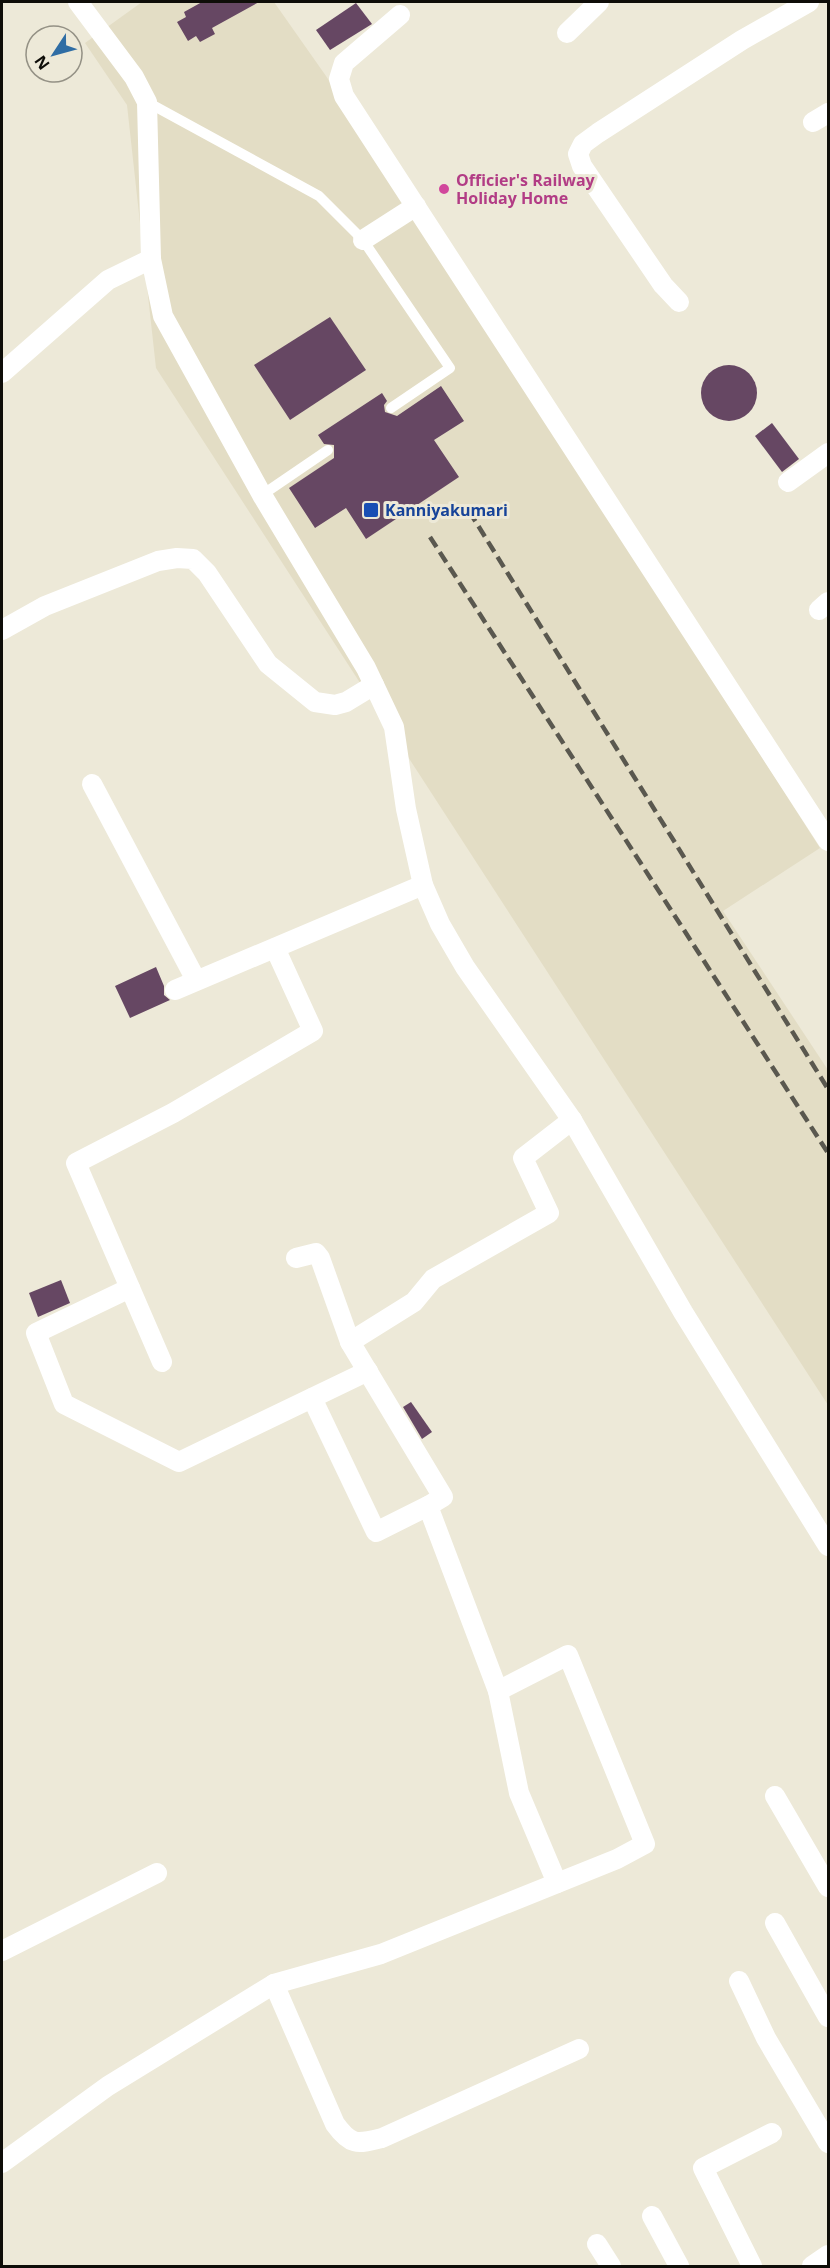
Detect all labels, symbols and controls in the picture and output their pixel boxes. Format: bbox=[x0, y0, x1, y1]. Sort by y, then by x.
north arrow bbox=[24, 24, 84, 84]
text: N bbox=[29, 51, 55, 75]
place label: Officier's Railway Holiday Home bbox=[456, 169, 596, 209]
marker: Officier's Railway Holiday Home bbox=[437, 182, 451, 196]
place label: Kanniyakumari bbox=[385, 499, 508, 521]
marker: Kanniyakumari bbox=[362, 501, 380, 519]

